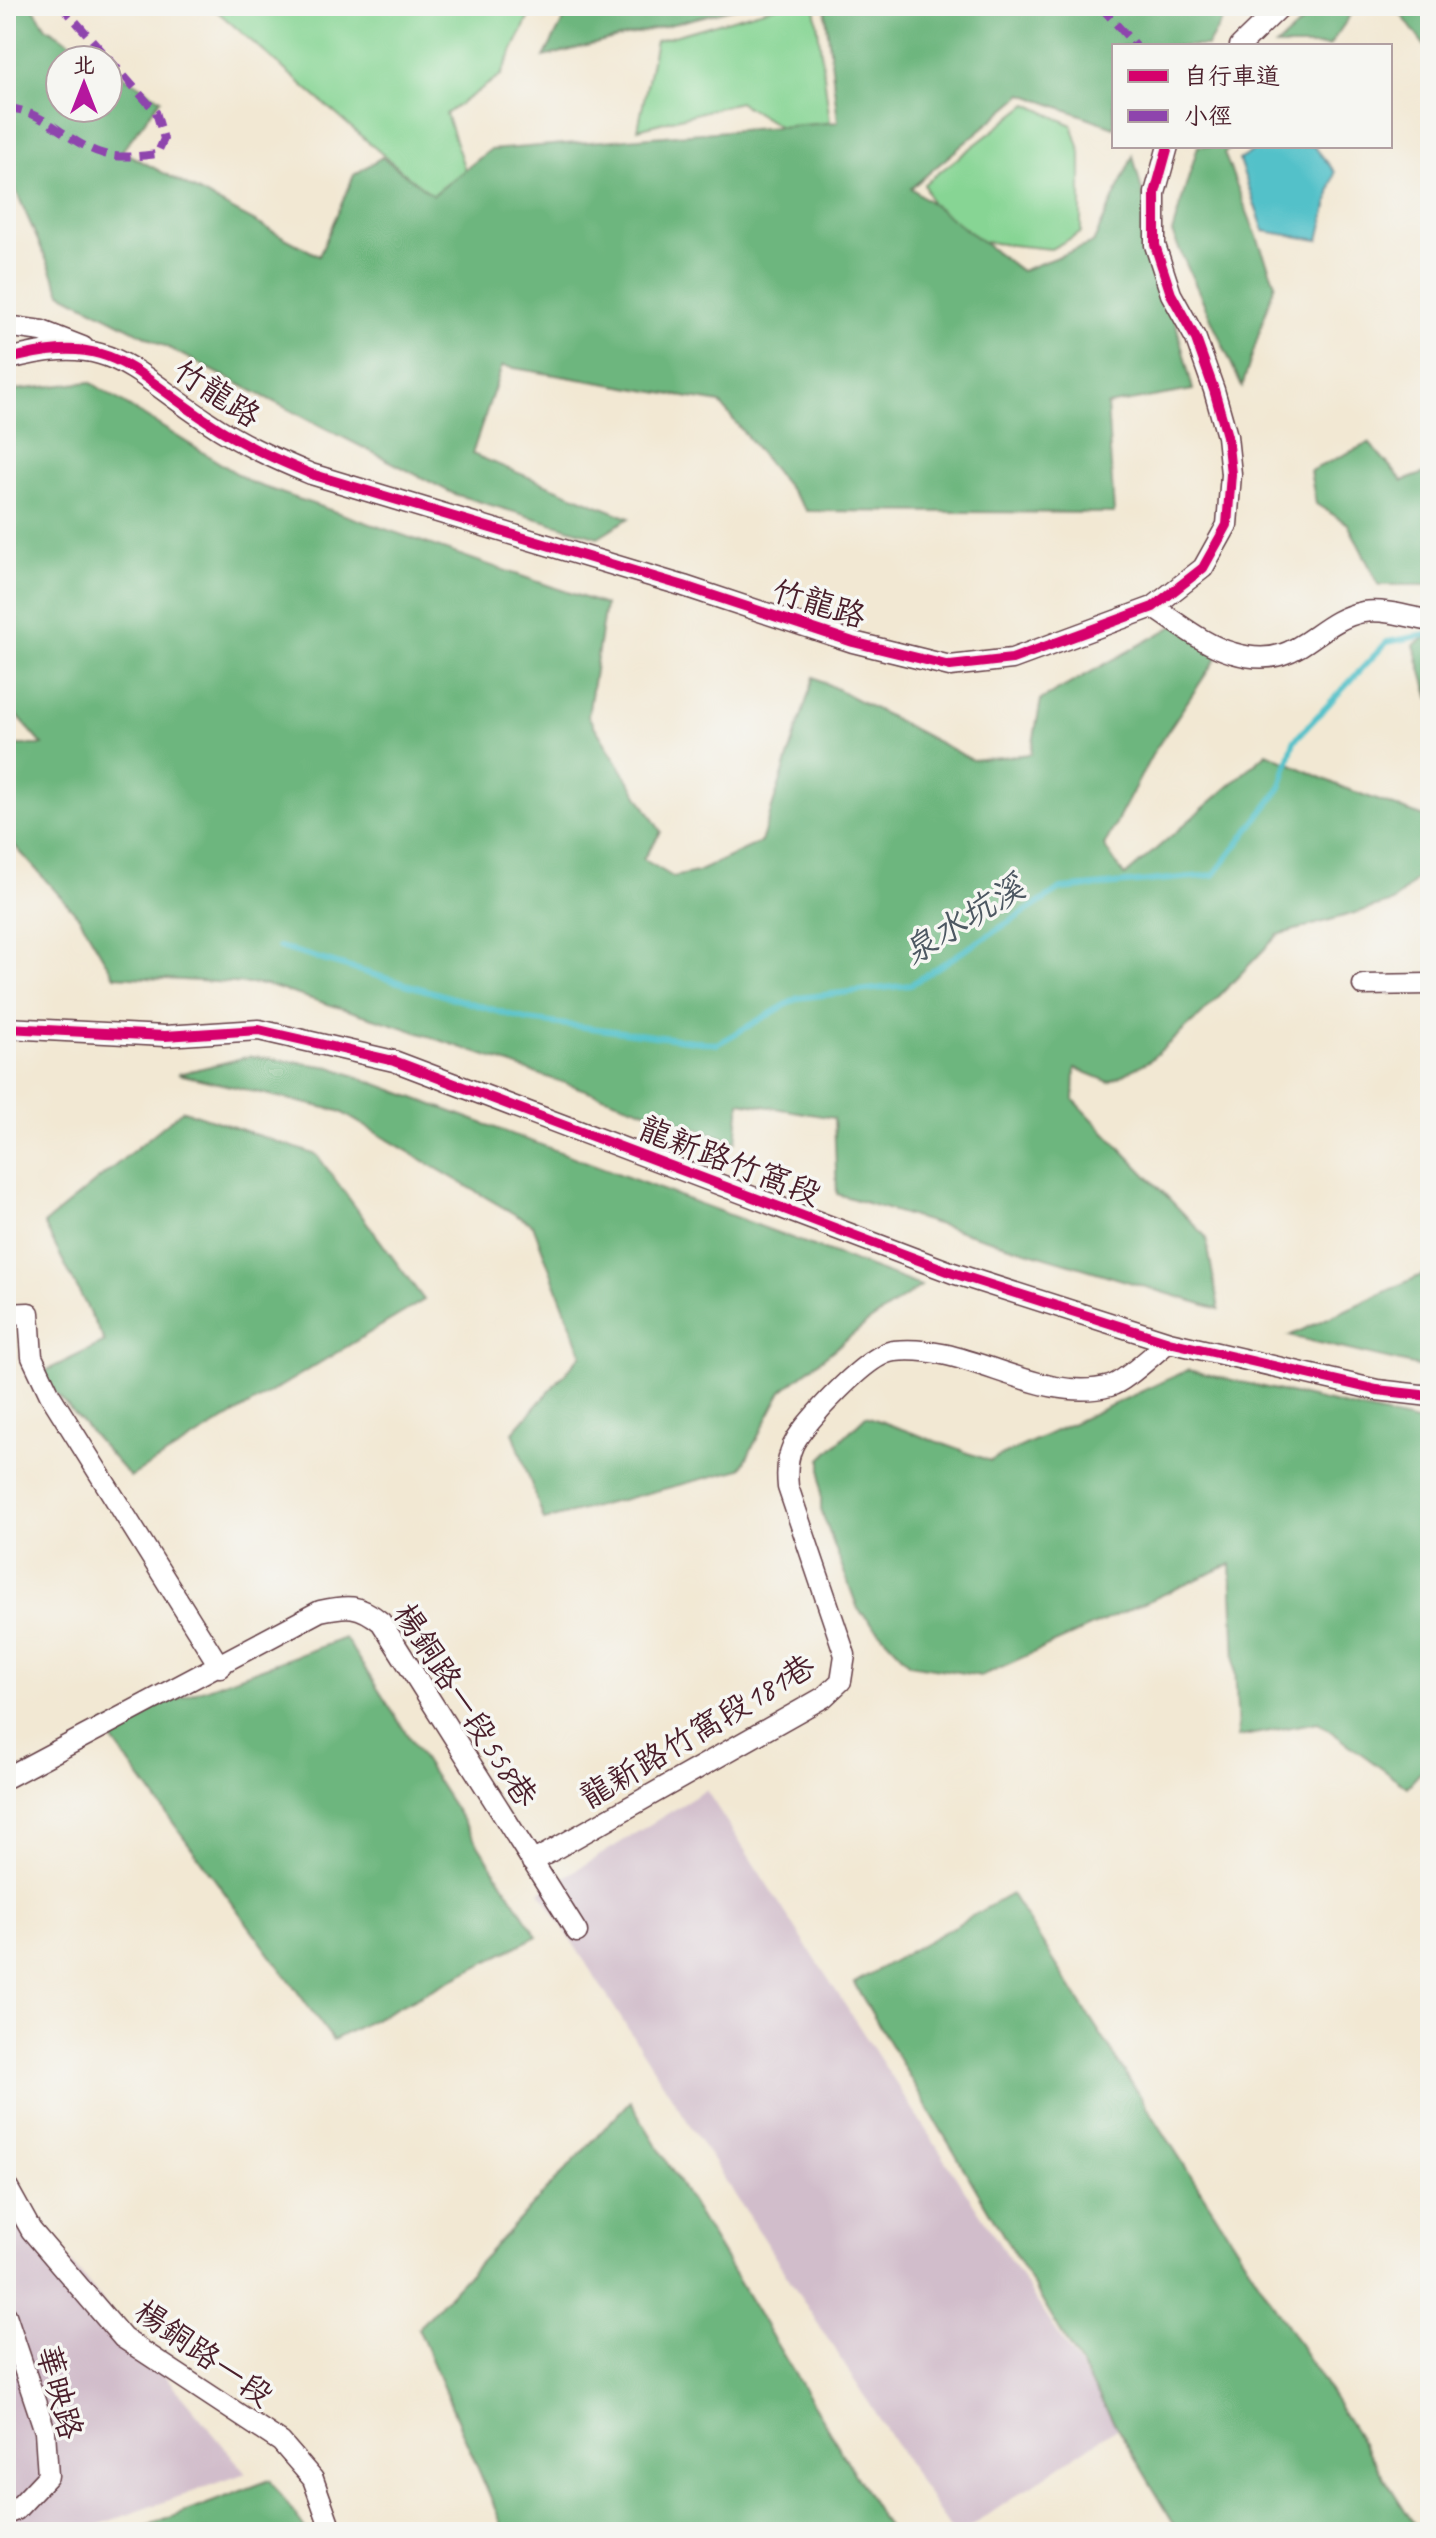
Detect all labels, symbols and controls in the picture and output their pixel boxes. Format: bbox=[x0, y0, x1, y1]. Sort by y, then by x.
north arrow bbox=[44, 44, 124, 124]
legend bbox=[1112, 44, 1392, 148]
text: 北 bbox=[73, 51, 95, 79]
text: 自行車道 bbox=[1184, 61, 1280, 91]
text: 小徑 bbox=[1184, 101, 1232, 131]
street label: 竹龍路 bbox=[165, 350, 268, 437]
street label: 竹龍路 bbox=[767, 570, 871, 637]
water label: 泉水坑溪 bbox=[894, 864, 1034, 974]
street label: 龍新路竹窩段 bbox=[633, 1108, 827, 1215]
street label: 楊銅路一段558巷 bbox=[384, 1595, 547, 1815]
street label: 龍新路竹窩段181巷 bbox=[572, 1645, 822, 1818]
street label: 楊銅路一段 bbox=[126, 2291, 281, 2416]
street label: 華映路 bbox=[27, 2340, 92, 2444]

